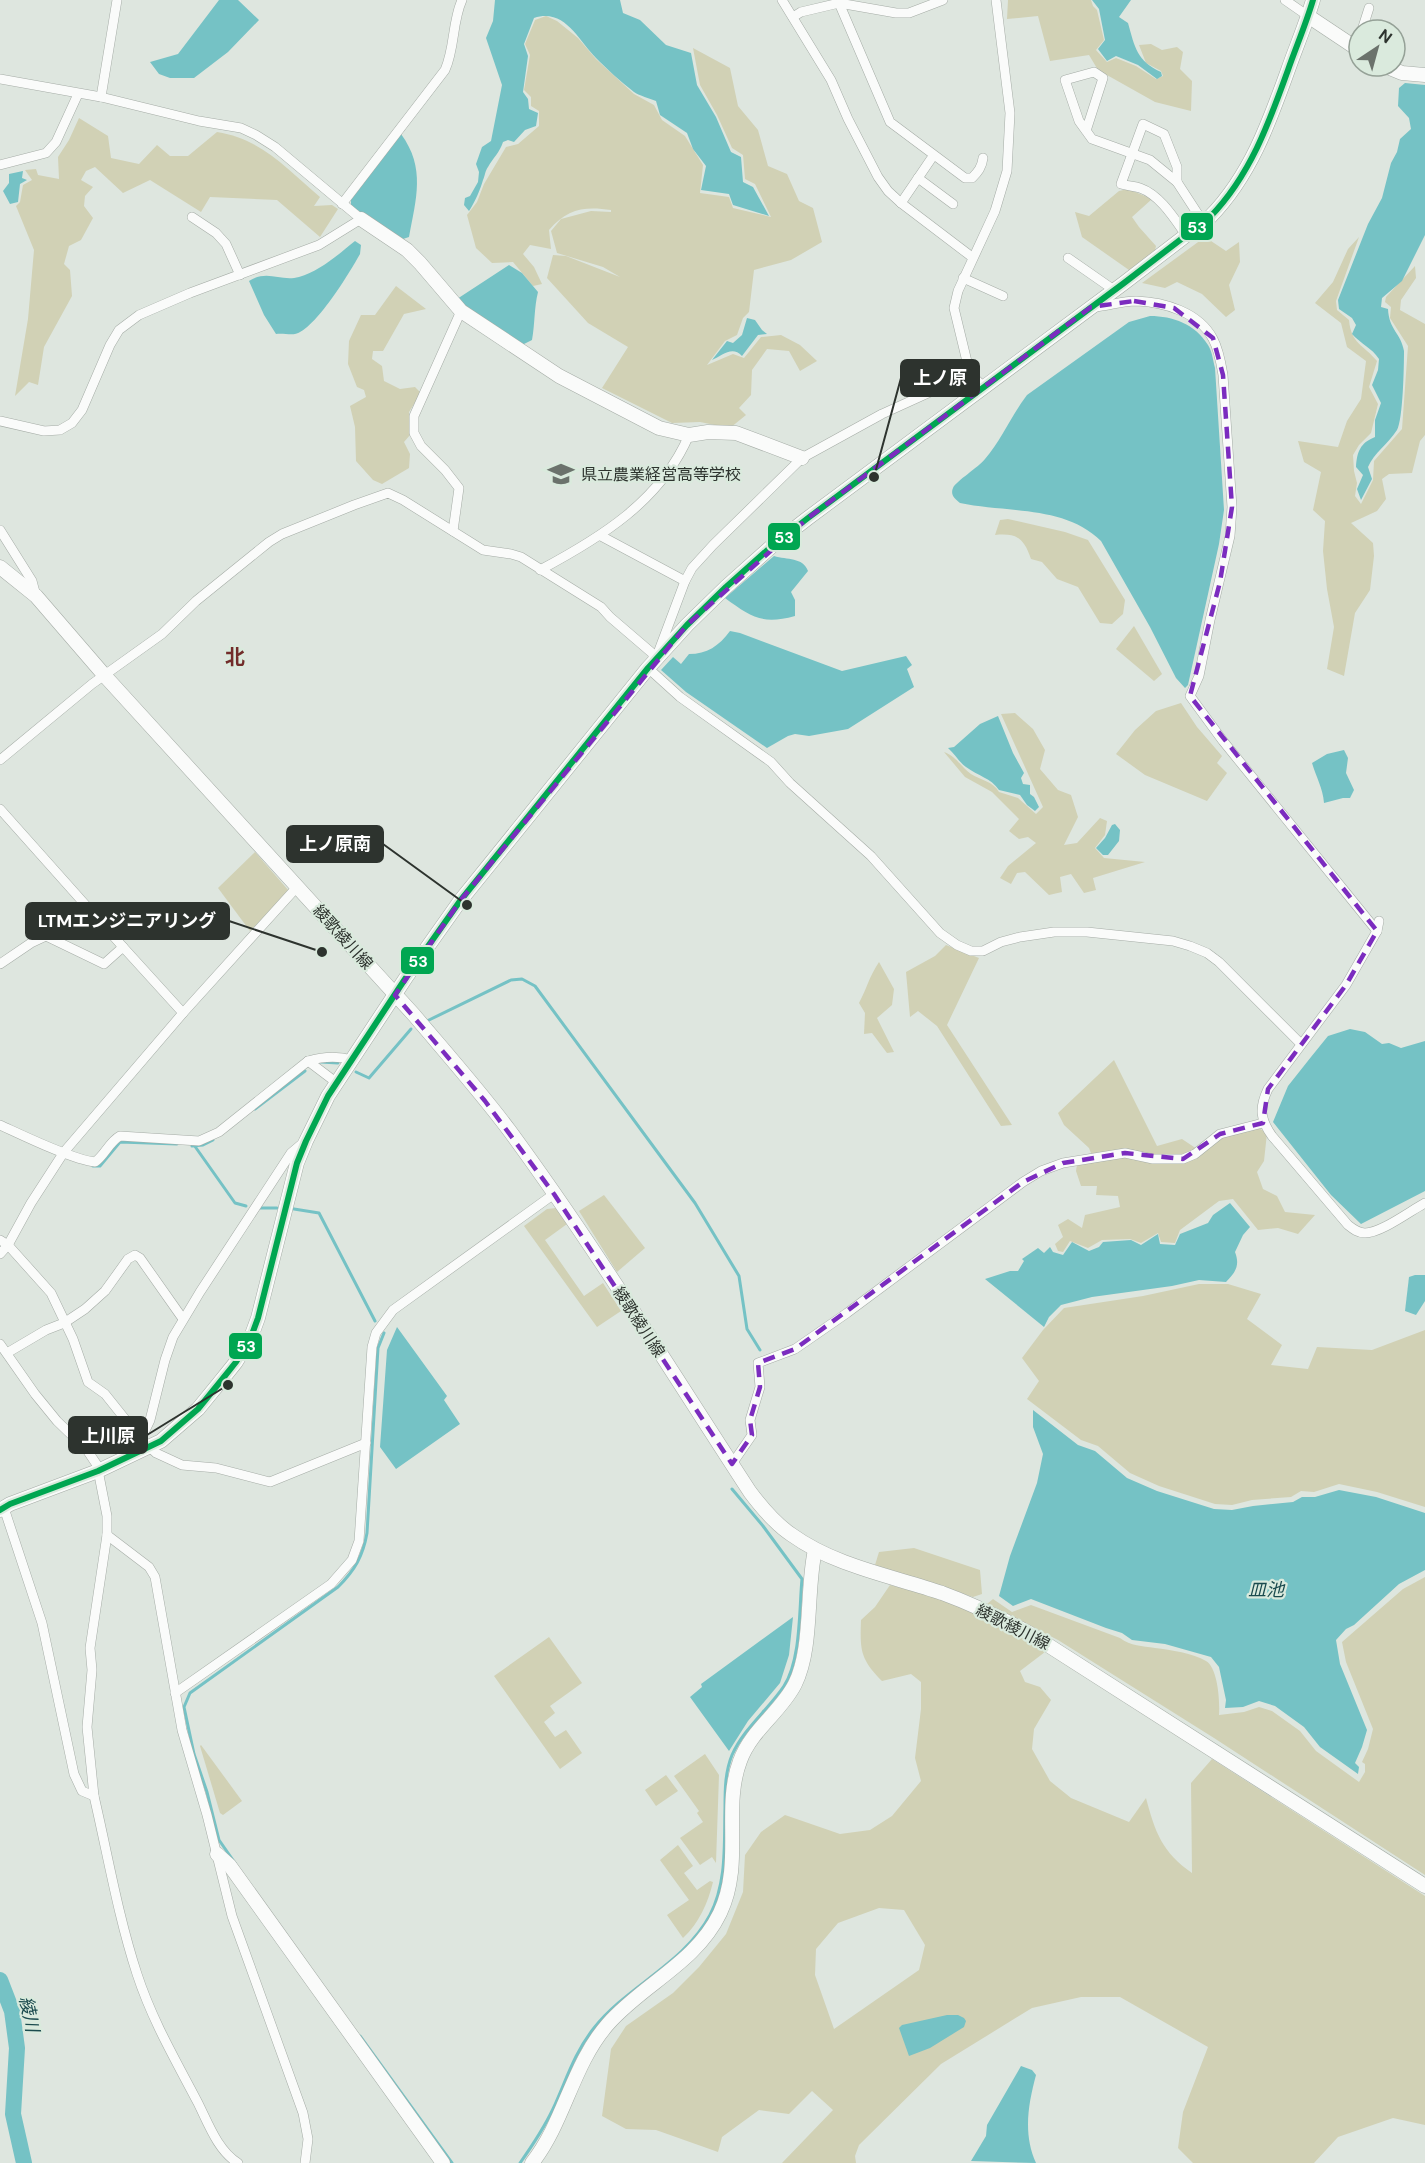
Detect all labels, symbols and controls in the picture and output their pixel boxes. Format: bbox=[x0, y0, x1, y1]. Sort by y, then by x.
north arrow bbox=[1347, 18, 1407, 78]
text: N bbox=[1375, 24, 1396, 48]
line badge: 53 bbox=[1180, 212, 1214, 241]
text: 53 bbox=[1187, 217, 1207, 238]
callout: 上ノ原 bbox=[901, 360, 979, 396]
text: 上ノ原 bbox=[913, 366, 967, 390]
school or university icon: 県立農業経営高等学校 bbox=[546, 459, 576, 489]
place label: 県立農業経営高等学校 bbox=[581, 464, 741, 485]
line badge: 53 bbox=[767, 522, 801, 551]
text: 53 bbox=[774, 527, 794, 548]
district label: 北 bbox=[225, 644, 245, 670]
callout: 上ノ原南 bbox=[287, 826, 383, 862]
text: 上ノ原南 bbox=[299, 832, 371, 856]
street label: 綾歌綾川線 bbox=[308, 900, 378, 974]
callout: LTMエンジニアリング bbox=[26, 903, 229, 939]
text: LTMエンジニアリング bbox=[38, 909, 216, 933]
line badge: 53 bbox=[400, 946, 435, 975]
text: 53 bbox=[408, 951, 428, 972]
street label: 綾歌綾川線 bbox=[608, 1283, 670, 1361]
line badge: 53 bbox=[228, 1332, 263, 1360]
text: 53 bbox=[236, 1336, 256, 1357]
callout: 上川原 bbox=[69, 1417, 147, 1453]
text: 上川原 bbox=[81, 1424, 135, 1448]
water label: 皿池 bbox=[1248, 1578, 1286, 1602]
street label: 綾歌綾川線 bbox=[973, 1599, 1053, 1655]
water label: 綾川 bbox=[14, 1994, 45, 2036]

